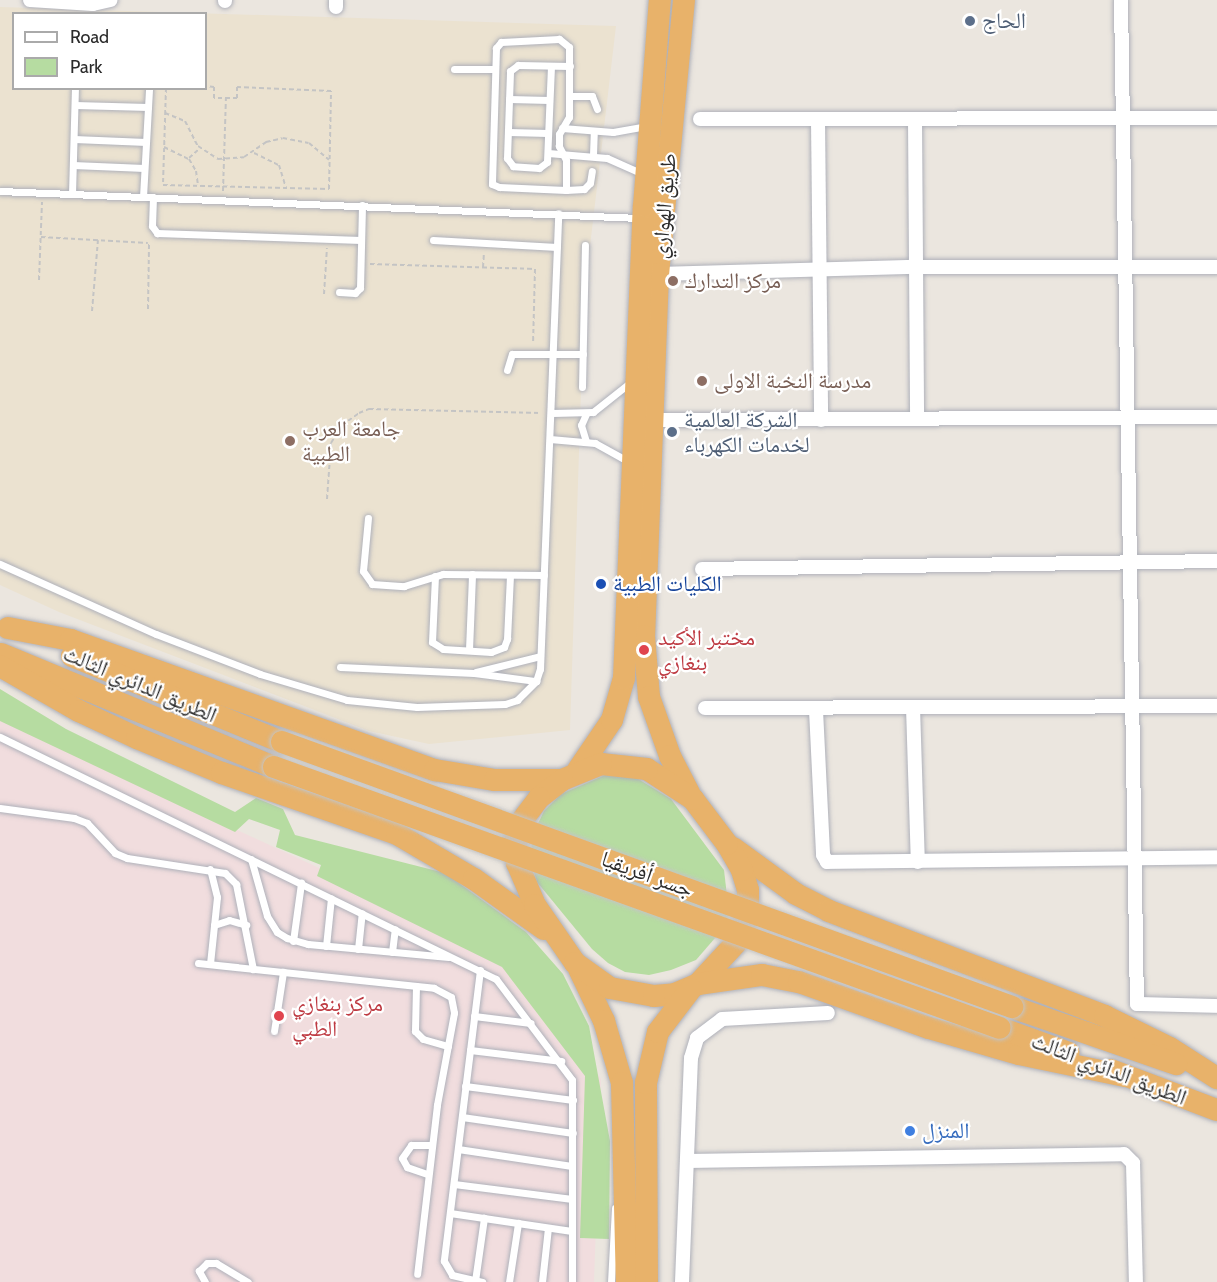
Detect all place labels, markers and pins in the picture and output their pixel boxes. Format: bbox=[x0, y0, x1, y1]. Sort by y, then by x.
place label: الحاج bbox=[982, 8, 1026, 34]
marker: الحاج bbox=[963, 14, 977, 28]
place label: مركز التدارك bbox=[685, 268, 781, 294]
marker: مركز التدارك bbox=[666, 274, 680, 288]
place label: مدرسة النخبة الاولى bbox=[714, 368, 871, 394]
marker: مدرسة النخبة الاولى bbox=[695, 374, 709, 388]
place label: الشركة العالمية لخدمات الكهرباء bbox=[684, 406, 810, 458]
place label: جامعة العرب الطبية bbox=[302, 415, 400, 466]
marker: الشركة العالمية لخدمات الكهرباء bbox=[665, 425, 679, 439]
marker: جامعة العرب الطبية bbox=[283, 434, 297, 448]
place label: الكليات الطبية bbox=[613, 571, 722, 597]
marker: الكليات الطبية bbox=[594, 577, 608, 591]
place label: مختبر الأكيد بنغازي bbox=[658, 624, 755, 676]
marker: مختبر الأكيد بنغازي bbox=[635, 641, 653, 659]
place label: مركز بنغازي الطبي bbox=[292, 990, 383, 1042]
marker: مركز بنغازي الطبي bbox=[270, 1007, 288, 1025]
place label: المنزل bbox=[922, 1118, 969, 1144]
marker: المنزل bbox=[903, 1124, 917, 1138]

